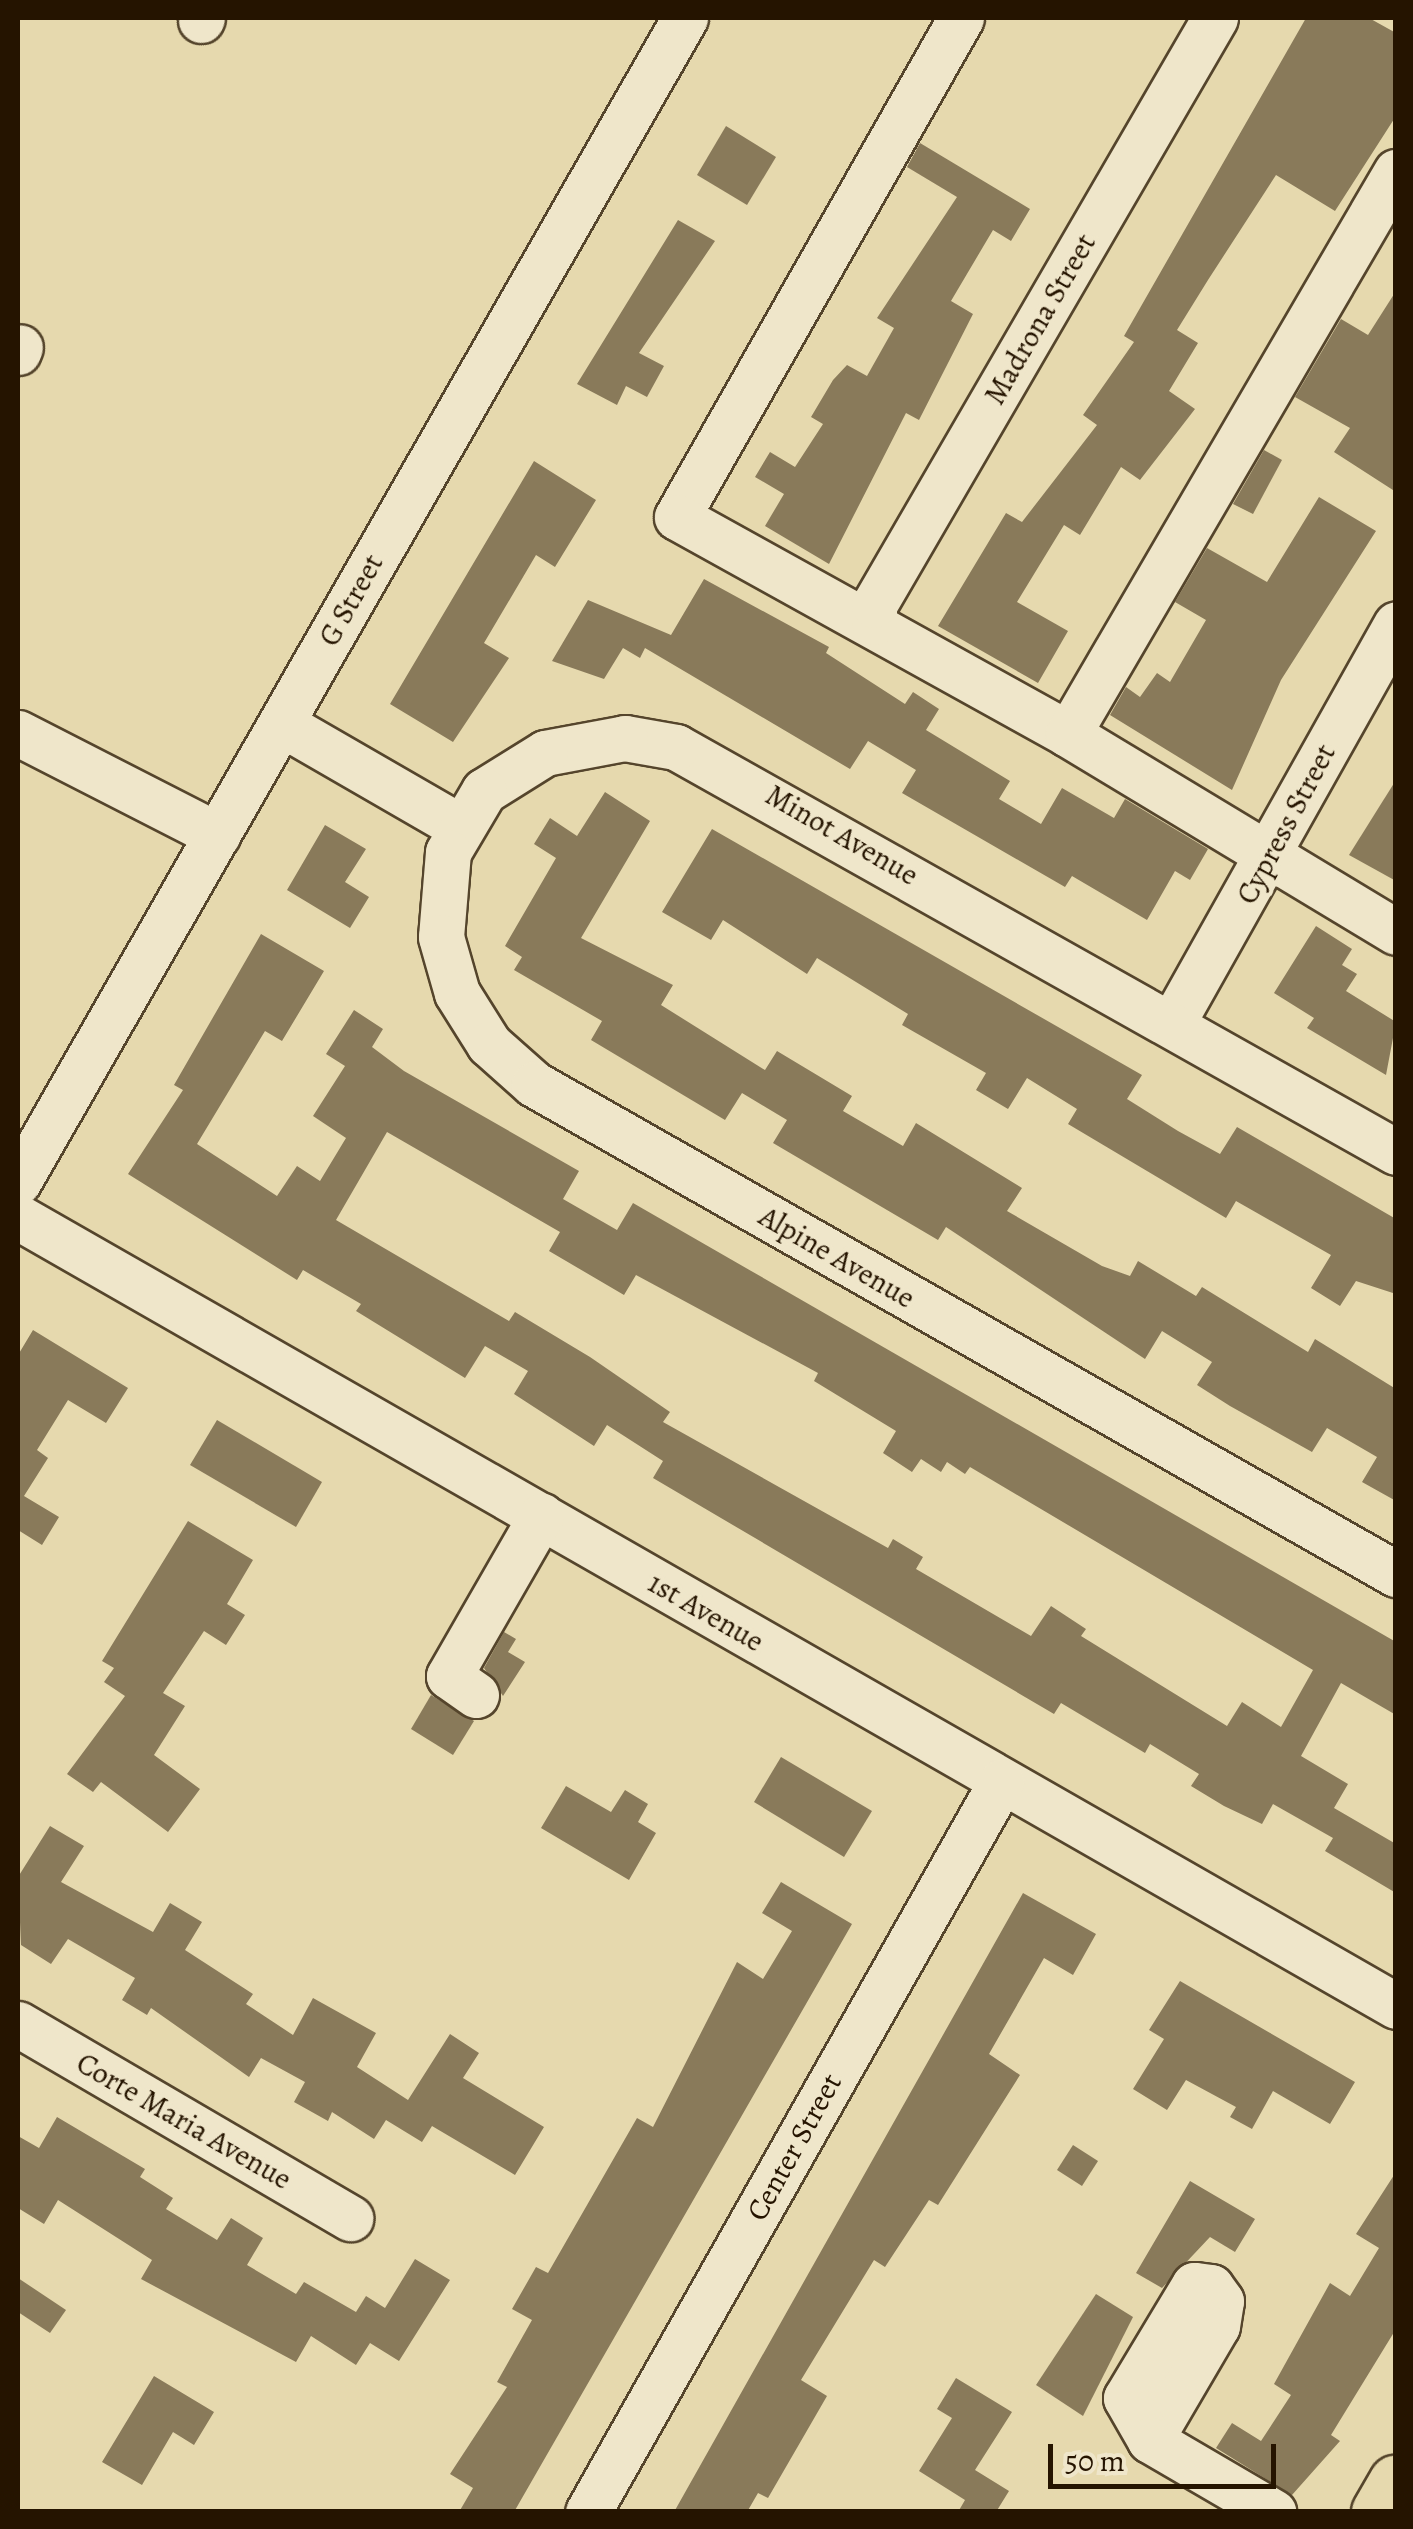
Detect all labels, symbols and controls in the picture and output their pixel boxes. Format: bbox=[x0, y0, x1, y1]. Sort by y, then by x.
street label: Madrona Street bbox=[977, 227, 1103, 411]
street label: G Street bbox=[311, 548, 391, 652]
street label: Cypress Street bbox=[1229, 738, 1343, 910]
street label: Minot Avenue bbox=[759, 777, 925, 893]
street label: Alpine Avenue bbox=[753, 1198, 921, 1316]
street label: 1st Avenue bbox=[642, 1565, 770, 1659]
street label: Corte Maria Avenue bbox=[70, 2045, 298, 2197]
street label: Center Street bbox=[739, 2067, 849, 2227]
scale bar bbox=[1053, 2424, 1280, 2486]
text: 50 m bbox=[1065, 2441, 1125, 2481]

